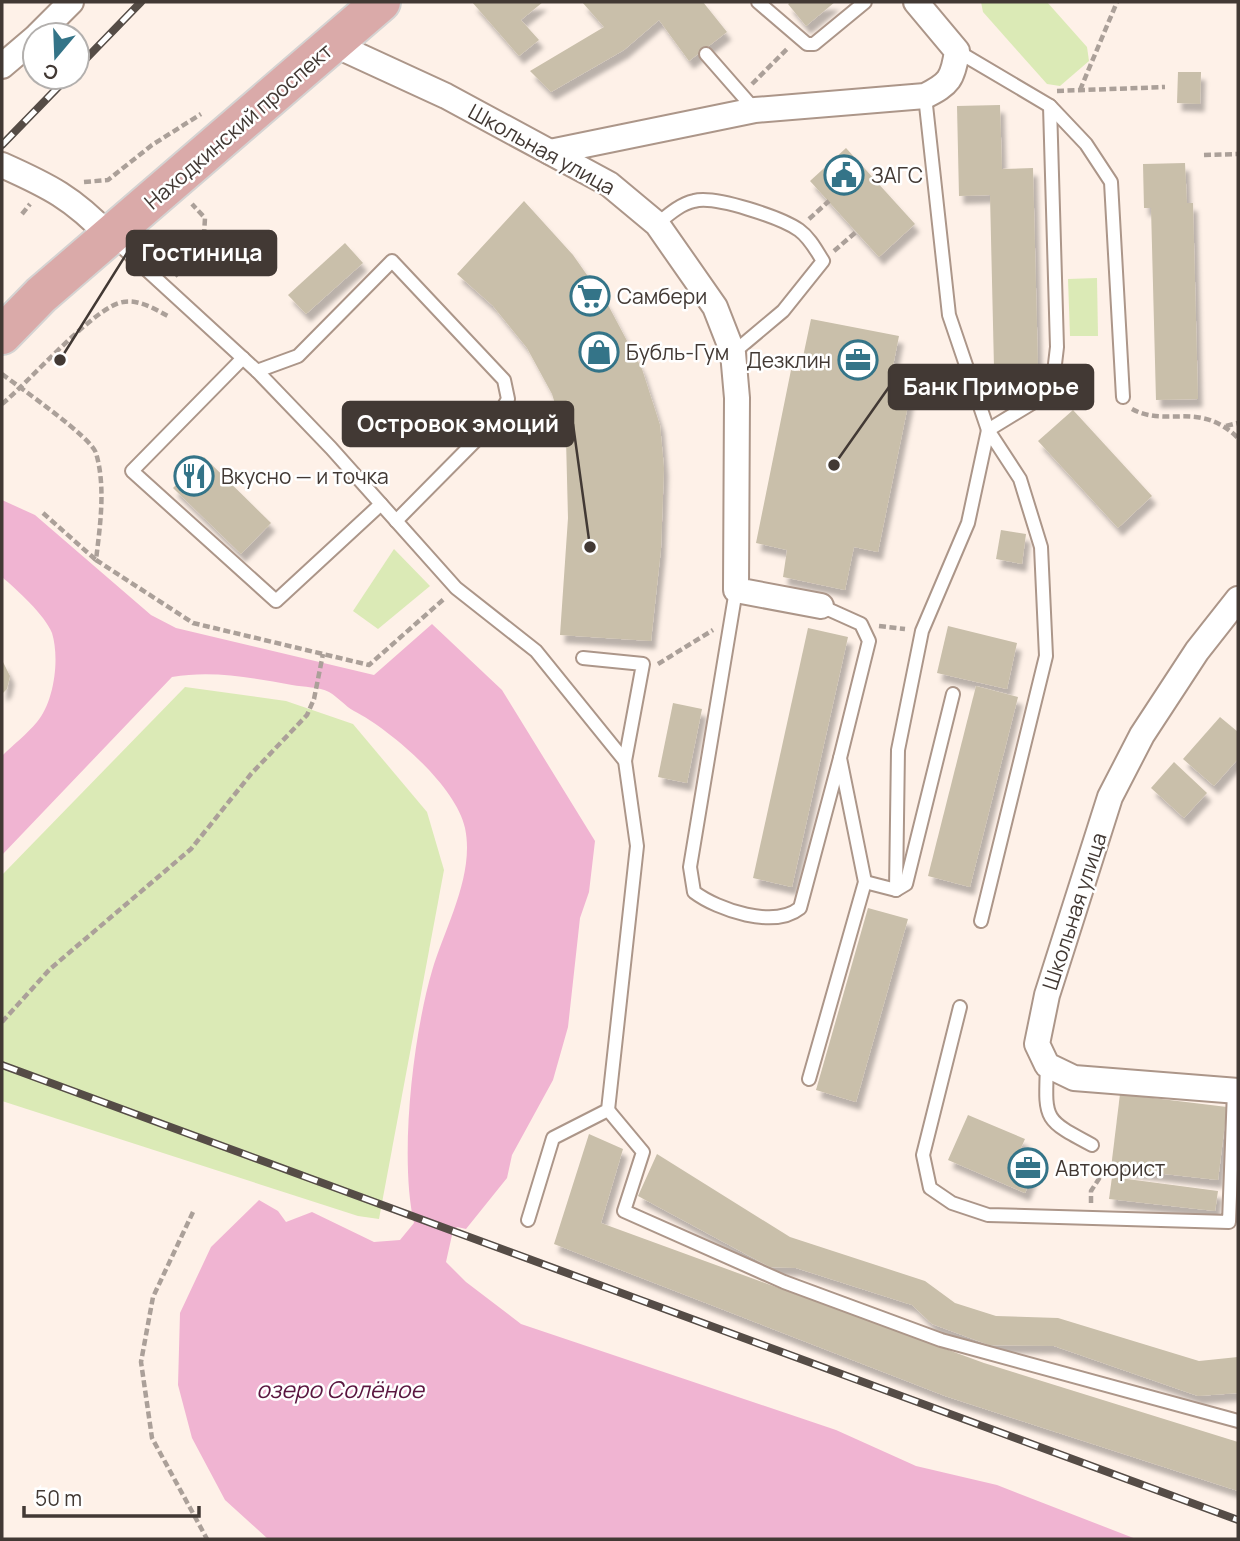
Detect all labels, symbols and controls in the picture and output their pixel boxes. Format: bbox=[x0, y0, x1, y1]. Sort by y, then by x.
north arrow bbox=[21, 21, 91, 91]
street label: Находкинский проспект bbox=[138, 36, 338, 215]
text: С bbox=[40, 57, 61, 87]
street label: Школьная улица bbox=[464, 97, 620, 201]
public building icon: ЗАГС bbox=[823, 154, 865, 196]
place label: ЗАГС bbox=[871, 161, 923, 189]
callout: Гостиница bbox=[127, 231, 276, 275]
text: Гостиница bbox=[142, 236, 262, 268]
supermarket icon: Самбери bbox=[569, 275, 611, 317]
place label: Самбери bbox=[617, 282, 707, 310]
shop icon: Бубль-Гум bbox=[578, 331, 620, 373]
place label: Бубль-Гум bbox=[626, 338, 729, 366]
office icon: Дезклин bbox=[837, 339, 879, 381]
place label: Дезклин bbox=[746, 346, 831, 374]
callout: Банк Приморье bbox=[889, 365, 1093, 409]
text: Банк Приморье bbox=[903, 370, 1079, 402]
callout: Островок эмоций bbox=[343, 402, 573, 446]
text: Островок эмоций bbox=[357, 407, 559, 439]
restaurant icon: Вкусно — и точка bbox=[173, 455, 215, 497]
place label: Вкусно — и точка bbox=[221, 462, 389, 490]
street label: Школьная улица bbox=[1035, 829, 1113, 993]
office icon: Автоюрист bbox=[1007, 1147, 1049, 1189]
place label: Автоюрист bbox=[1055, 1154, 1166, 1182]
water label: озеро Солёное bbox=[256, 1373, 425, 1405]
scale bar bbox=[24, 1474, 200, 1518]
text: 50 m bbox=[35, 1484, 82, 1512]

